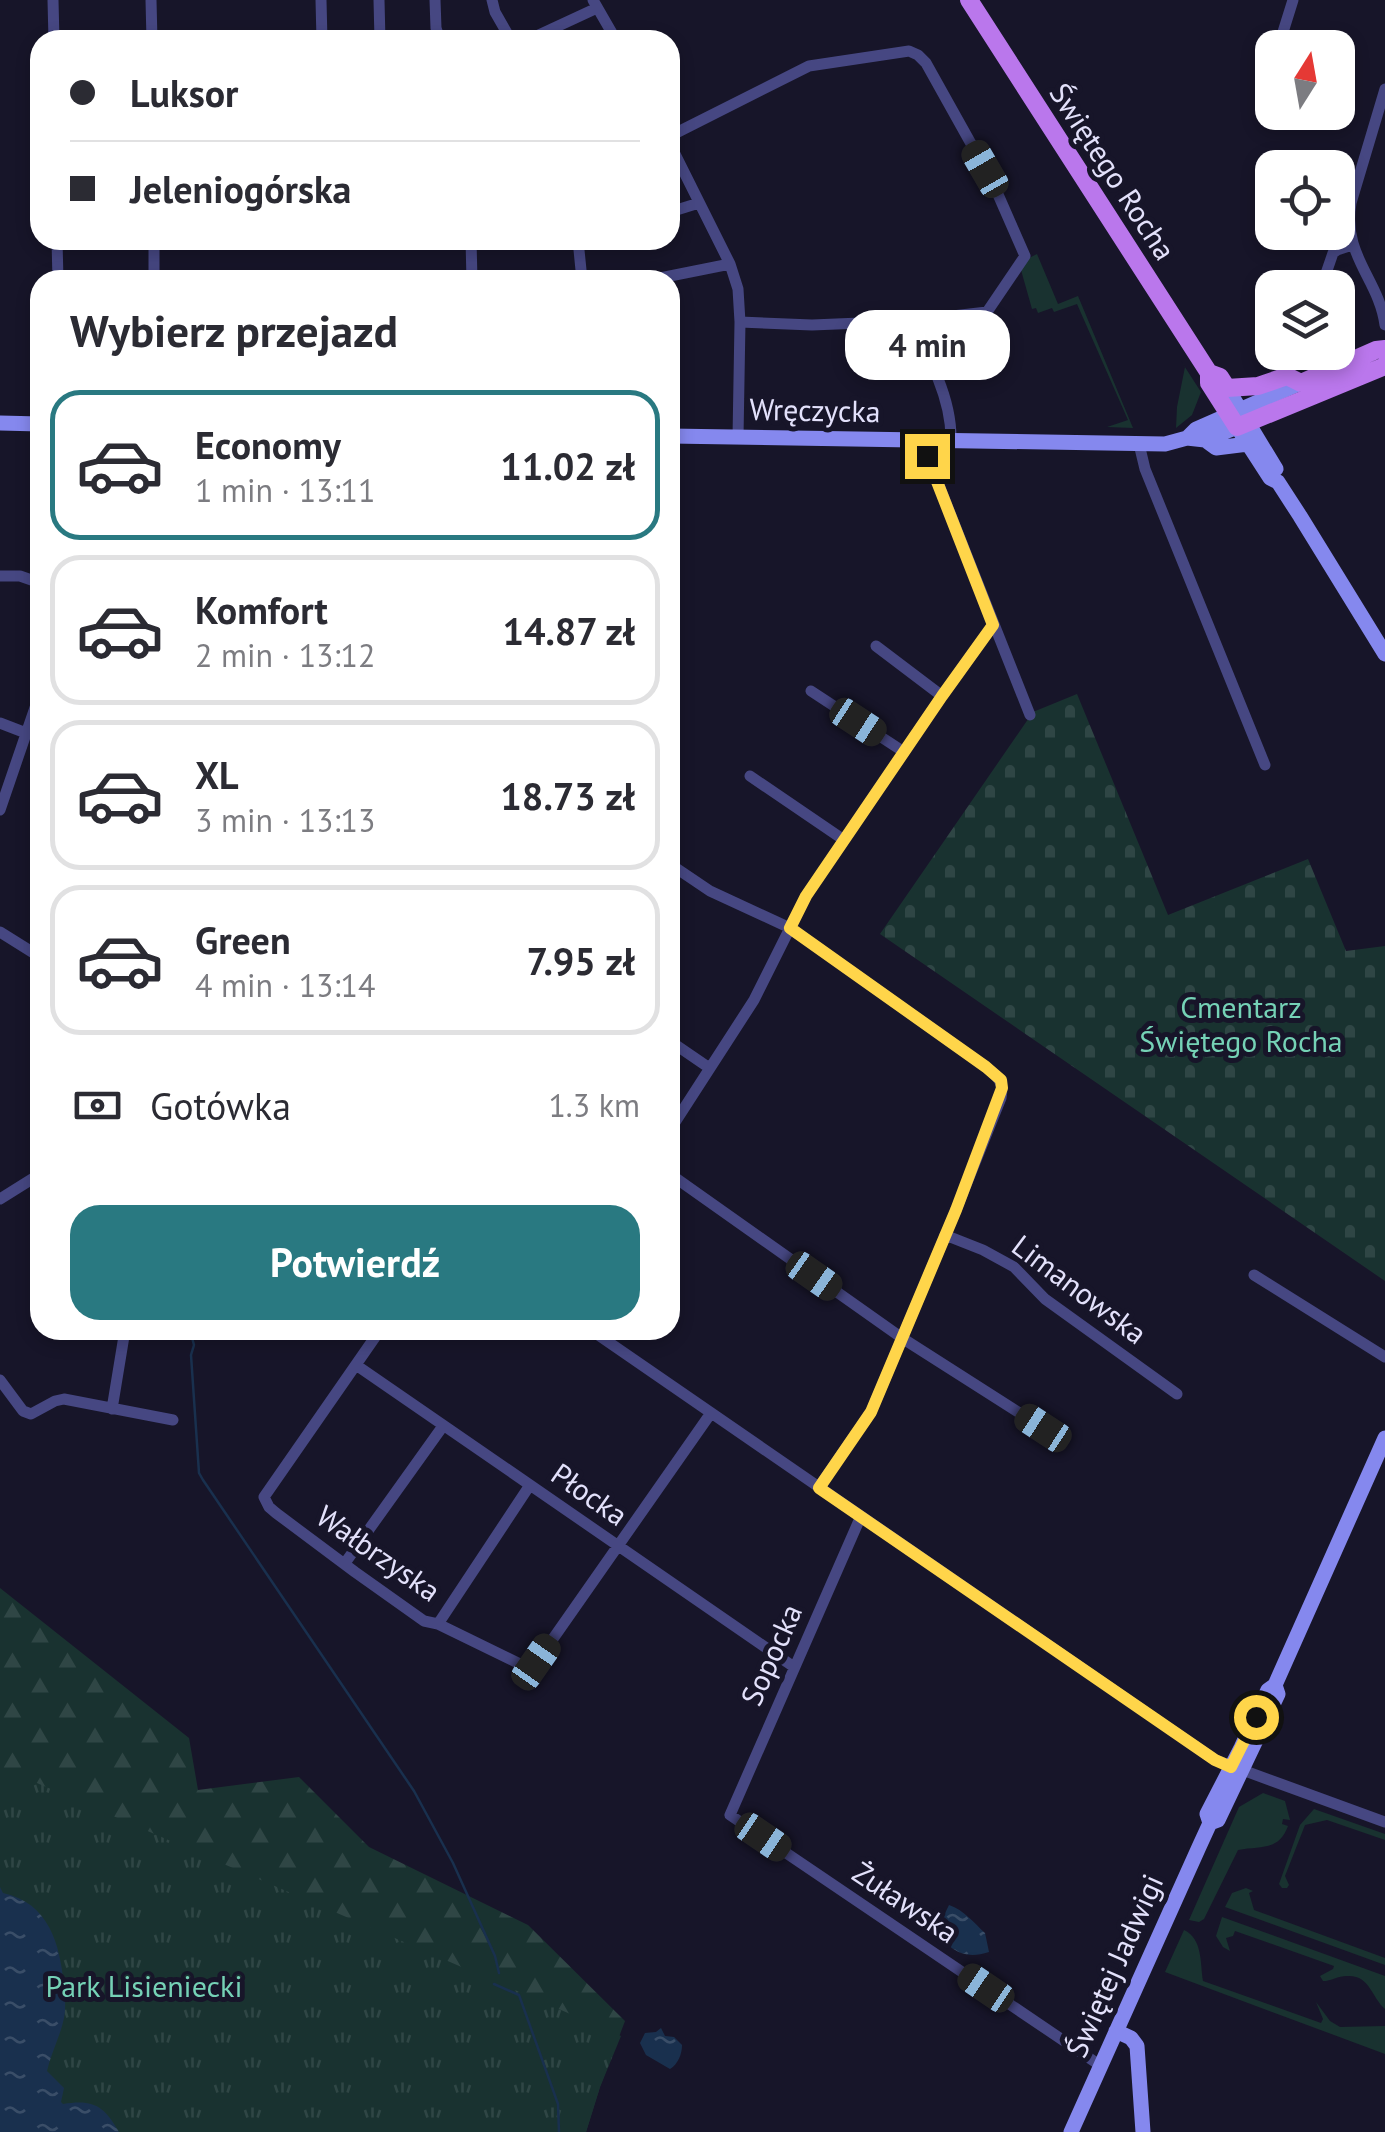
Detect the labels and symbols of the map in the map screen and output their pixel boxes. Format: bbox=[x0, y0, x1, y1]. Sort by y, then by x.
north arrow bbox=[1255, 30, 1355, 130]
street label: Świętego Rocha bbox=[1041, 75, 1185, 267]
car bbox=[957, 136, 1013, 202]
callout: 4 min bbox=[844, 311, 1010, 381]
street label: Wręczycka bbox=[749, 389, 881, 430]
route end bbox=[905, 434, 950, 479]
car bbox=[825, 693, 891, 751]
park label: Cmentarz Świętego Rocha bbox=[1139, 987, 1343, 1060]
street label: Limanowska bbox=[1005, 1225, 1155, 1352]
car bbox=[781, 1247, 847, 1305]
car bbox=[1010, 1399, 1076, 1457]
street label: Płocka bbox=[544, 1454, 636, 1534]
street label: Wałbrzyska bbox=[309, 1496, 448, 1610]
street label: Sopocka bbox=[731, 1598, 810, 1711]
car bbox=[507, 1629, 565, 1695]
route start bbox=[1234, 1695, 1279, 1740]
car bbox=[730, 1808, 796, 1866]
street label: Żuławska bbox=[845, 1852, 966, 1951]
street label: Świętej Jadwigi bbox=[1056, 1868, 1171, 2063]
car bbox=[953, 1959, 1019, 2017]
park label: Park Lisieniecki bbox=[45, 1966, 243, 2005]

